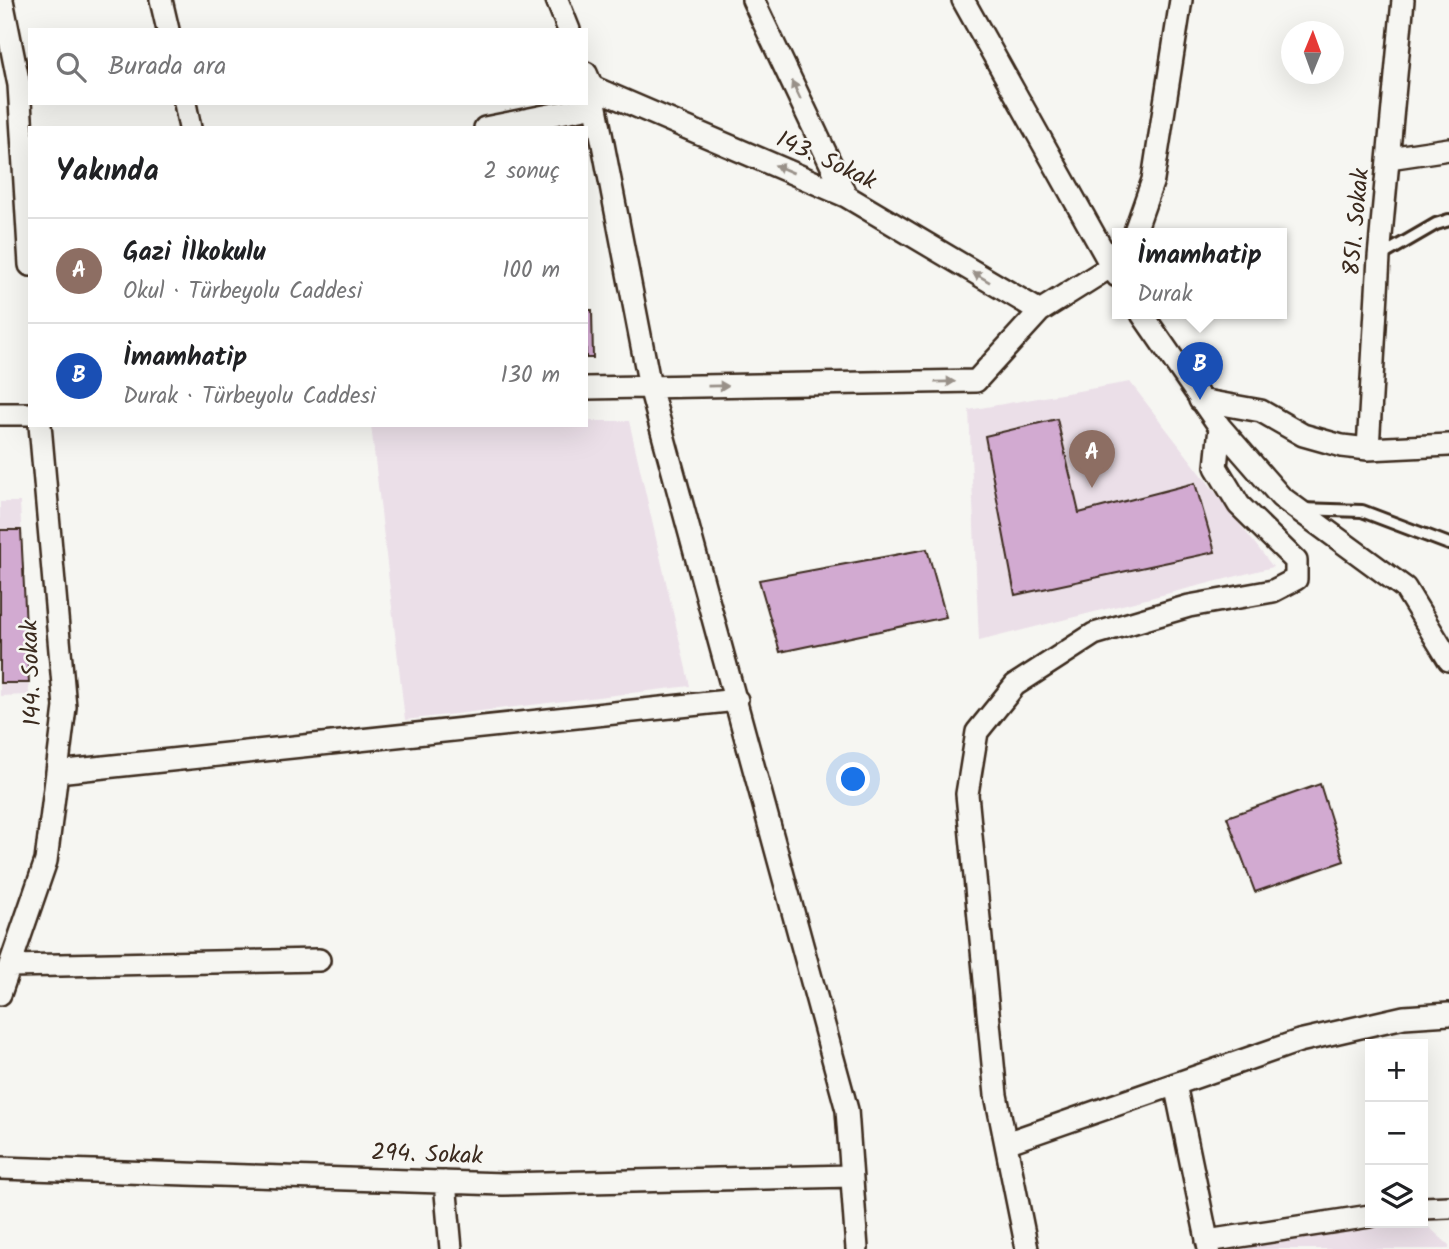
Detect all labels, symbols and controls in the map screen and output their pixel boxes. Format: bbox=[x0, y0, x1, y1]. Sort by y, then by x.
north arrow bbox=[1281, 21, 1344, 84]
search box bbox=[28, 28, 588, 105]
text: Burada ara bbox=[108, 46, 226, 88]
icon: search bbox=[52, 48, 90, 86]
one-way arrow bbox=[790, 80, 802, 100]
street label: 143. Sokak bbox=[769, 121, 883, 202]
text: Yakında bbox=[56, 148, 159, 196]
text: 2 sonuç bbox=[484, 154, 560, 190]
one-way arrow bbox=[773, 163, 794, 174]
street label: 851. Sokak bbox=[1333, 166, 1381, 277]
popup bbox=[1112, 228, 1287, 319]
text: Gazi İlkokulu bbox=[123, 232, 266, 274]
text: İmamhatip bbox=[1137, 235, 1262, 277]
text: A bbox=[72, 253, 86, 289]
text: 100 m bbox=[502, 253, 560, 289]
one-way arrow bbox=[972, 270, 991, 283]
text: Okul · Türbeyolu Caddesi bbox=[123, 274, 362, 310]
text: Durak bbox=[1137, 277, 1192, 313]
text: İmamhatip bbox=[123, 337, 247, 379]
pin: B bbox=[1177, 342, 1223, 400]
text: B bbox=[72, 358, 86, 394]
text: 130 m bbox=[501, 358, 560, 394]
one-way arrow bbox=[935, 376, 957, 388]
text: Durak · Türbeyolu Caddesi bbox=[123, 379, 376, 415]
one-way arrow bbox=[707, 380, 729, 391]
pin: A bbox=[1069, 430, 1115, 488]
street label: 144. Sokak bbox=[11, 618, 53, 727]
your location bbox=[836, 762, 870, 796]
map controls bbox=[1365, 1039, 1428, 1228]
button: + bbox=[1365, 1039, 1428, 1102]
button: − bbox=[1365, 1102, 1428, 1165]
street label: 294. Sokak bbox=[371, 1134, 484, 1176]
button: layers bbox=[1365, 1165, 1428, 1228]

